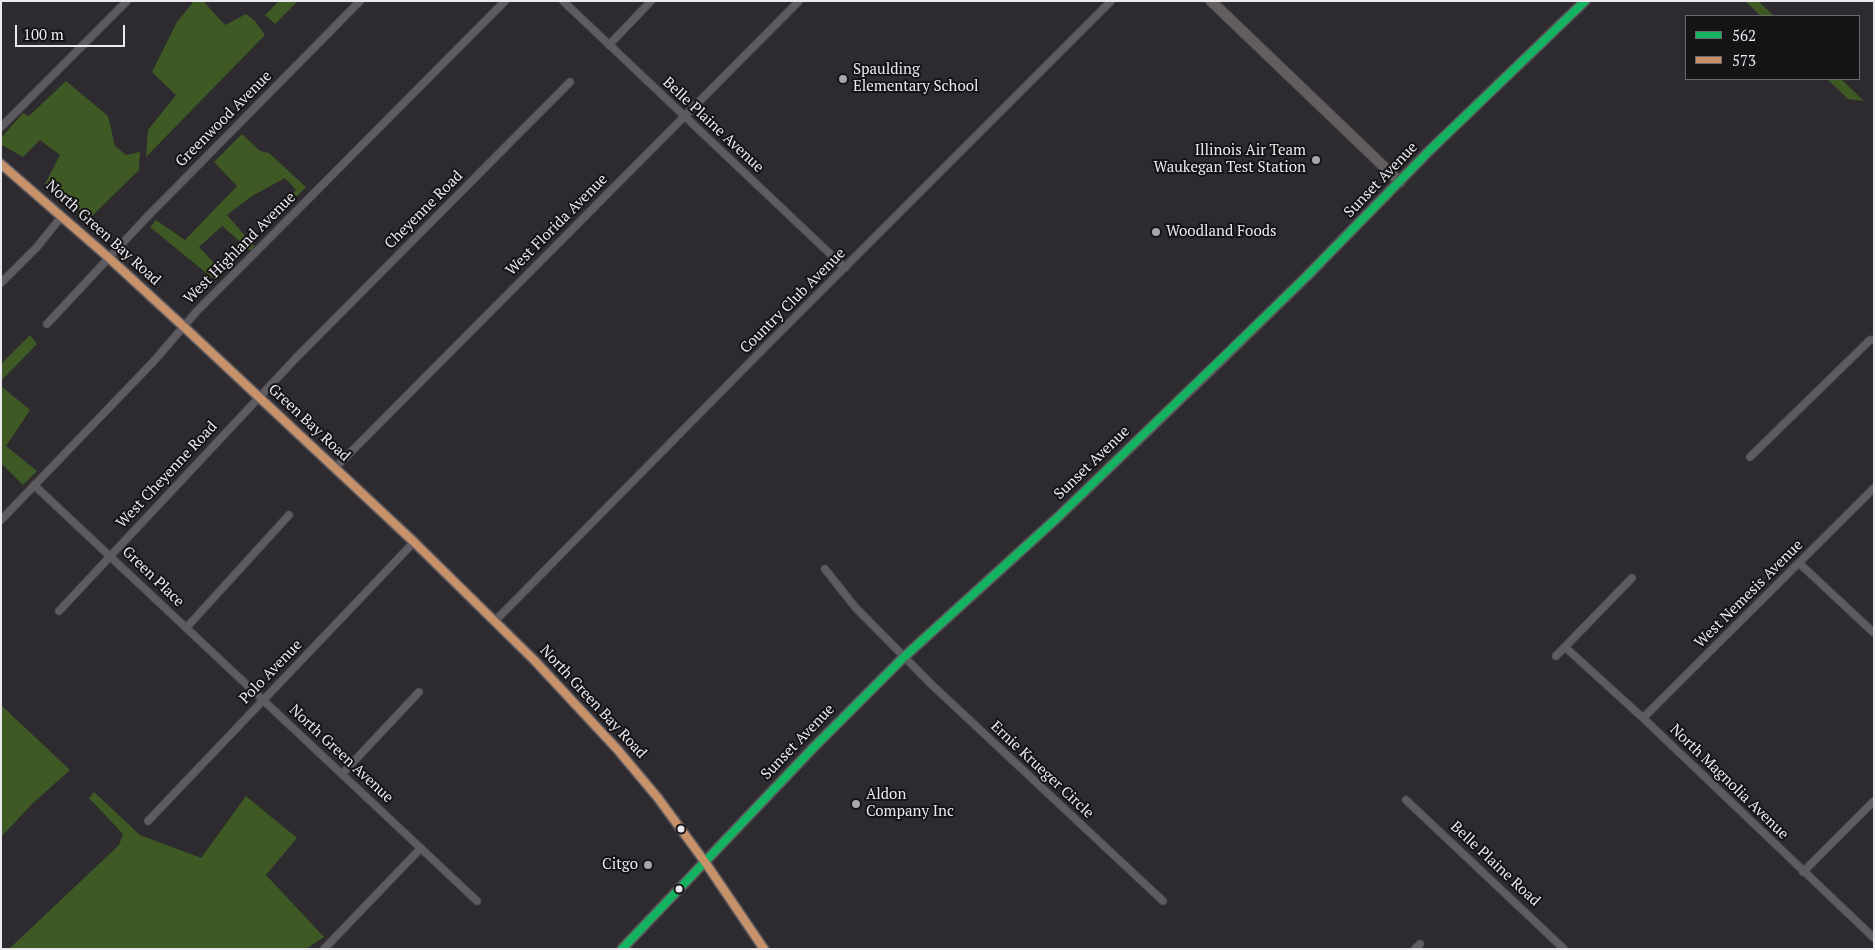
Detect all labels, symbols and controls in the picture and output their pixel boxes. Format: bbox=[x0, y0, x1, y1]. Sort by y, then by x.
scale bar bbox=[18, 15, 128, 47]
legend bbox=[1685, 15, 1860, 80]
text: 100 m bbox=[23, 24, 64, 44]
text: 562 bbox=[1732, 25, 1756, 45]
text: 573 bbox=[1732, 50, 1756, 70]
place label: Spaulding Elementary School bbox=[853, 61, 979, 96]
street label: Greenwood Avenue bbox=[172, 67, 276, 171]
street label: Belle Plaine Avenue bbox=[659, 73, 767, 177]
marker: Spaulding Elementary School bbox=[837, 73, 849, 85]
street label: Sunset Avenue bbox=[1341, 139, 1421, 221]
place label: Illinois Air Team Waukegan Test Station bbox=[1154, 142, 1306, 177]
marker: Illinois Air Team Waukegan Test Station bbox=[1310, 154, 1322, 166]
street label: Cheyenne Road bbox=[381, 167, 467, 253]
street label: West Florida Avenue bbox=[502, 170, 612, 280]
street label: North Green Bay Road bbox=[42, 177, 164, 289]
street label: West Highland Avenue bbox=[180, 188, 300, 308]
place label: Woodland Foods bbox=[1166, 223, 1276, 241]
marker: Woodland Foods bbox=[1150, 226, 1162, 238]
street label: Country Club Avenue bbox=[737, 245, 849, 357]
street label: Green Bay Road bbox=[264, 381, 354, 465]
street label: West Cheyenne Road bbox=[113, 418, 221, 532]
street label: Sunset Avenue bbox=[1051, 423, 1133, 503]
street label: West Nemesis Avenue bbox=[1691, 536, 1807, 652]
street label: Green Place bbox=[118, 543, 188, 611]
street label: Polo Avenue bbox=[236, 636, 306, 708]
street label: North Green Bay Road bbox=[536, 642, 650, 762]
street label: North Green Avenue bbox=[285, 701, 397, 807]
street label: Sunset Avenue bbox=[758, 701, 838, 783]
street label: Ernie Krueger Circle bbox=[987, 718, 1097, 822]
street label: North Magnolia Avenue bbox=[1666, 721, 1792, 843]
place label: Aldon Company Inc bbox=[866, 786, 954, 821]
marker: Aldon Company Inc bbox=[850, 798, 862, 810]
street label: Belle Plaine Road bbox=[1446, 818, 1544, 910]
unlabelled marker bbox=[676, 824, 686, 834]
place label: Citgo bbox=[602, 856, 638, 874]
marker: Citgo bbox=[642, 859, 654, 871]
unlabelled marker bbox=[674, 884, 684, 894]

